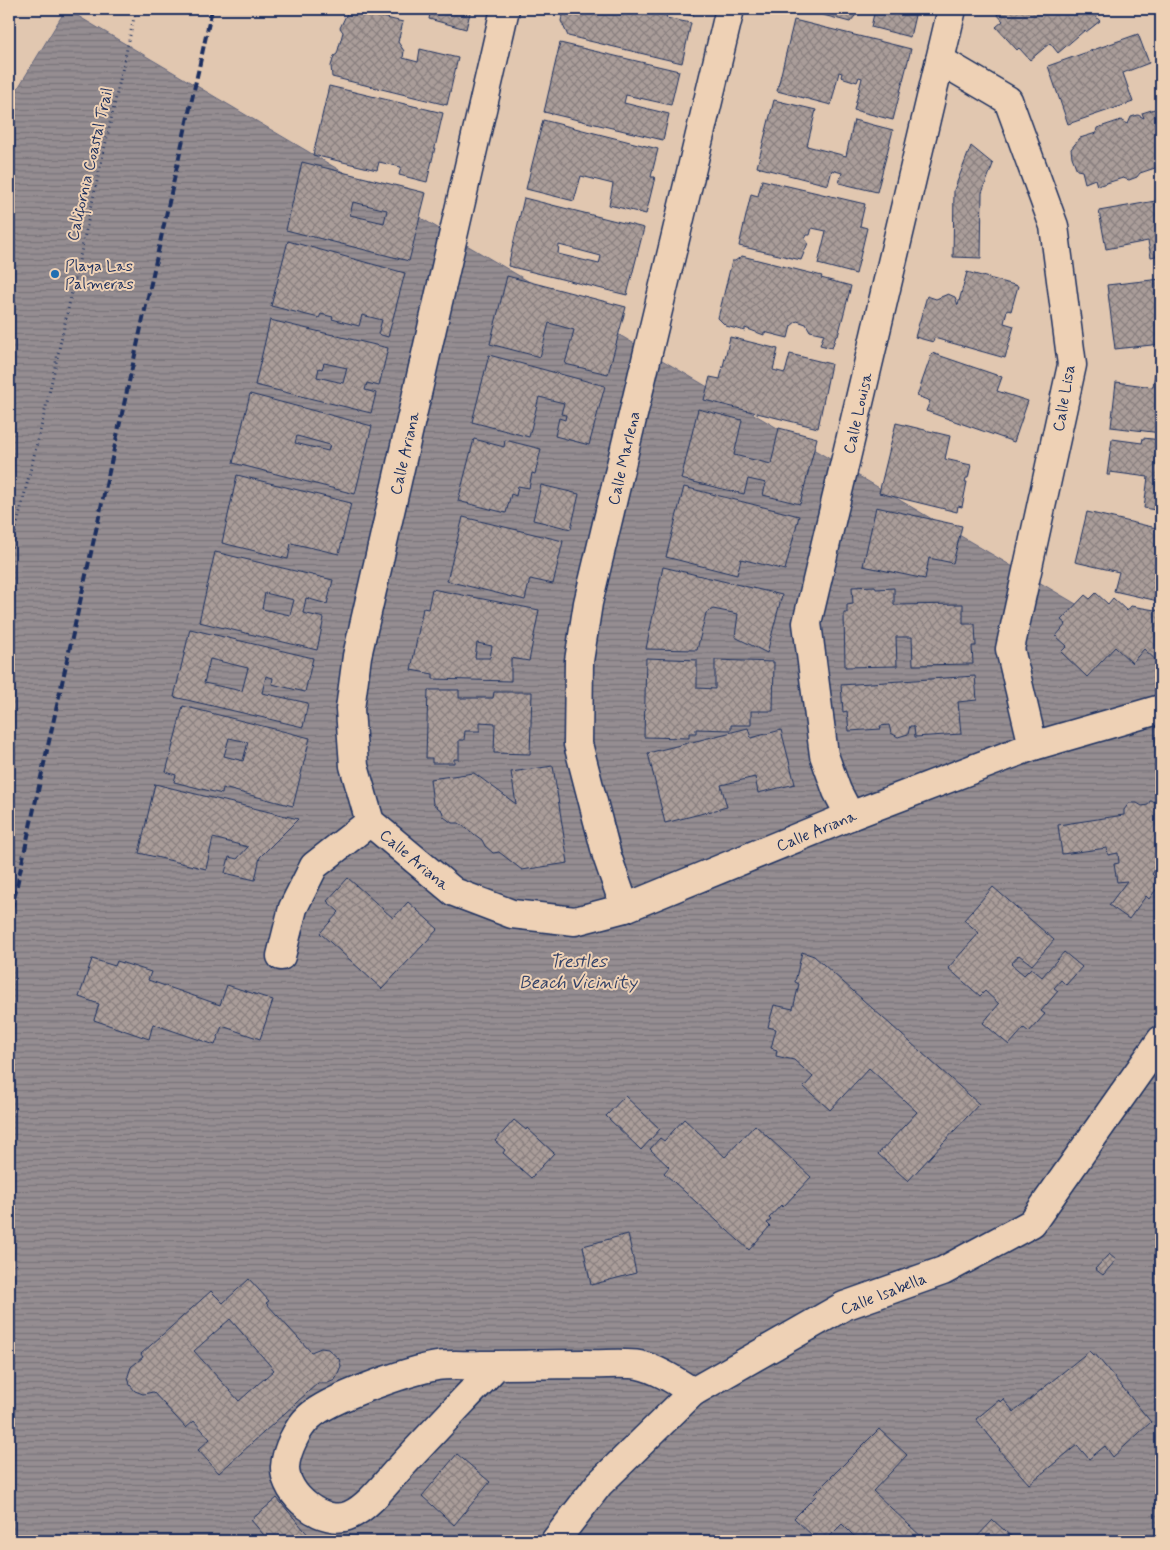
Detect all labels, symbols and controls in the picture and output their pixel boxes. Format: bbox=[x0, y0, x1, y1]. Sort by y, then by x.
street label: California Coastal Trail bbox=[63, 85, 120, 244]
place label: Playa Las Palmeras bbox=[65, 256, 134, 295]
marker: Playa Las Palmeras bbox=[49, 268, 61, 280]
street label: Calle Lisa bbox=[1048, 363, 1081, 433]
street label: Calle Louisa bbox=[839, 370, 878, 456]
street label: Calle Ariana bbox=[386, 409, 425, 497]
street label: Calle Marlena bbox=[603, 409, 646, 507]
street label: Calle Ariana bbox=[773, 806, 860, 857]
street label: Calle Ariana bbox=[375, 825, 454, 896]
water label: Trestles Beach Vicinity bbox=[519, 950, 639, 995]
street label: Calle Isabella bbox=[838, 1268, 929, 1320]

